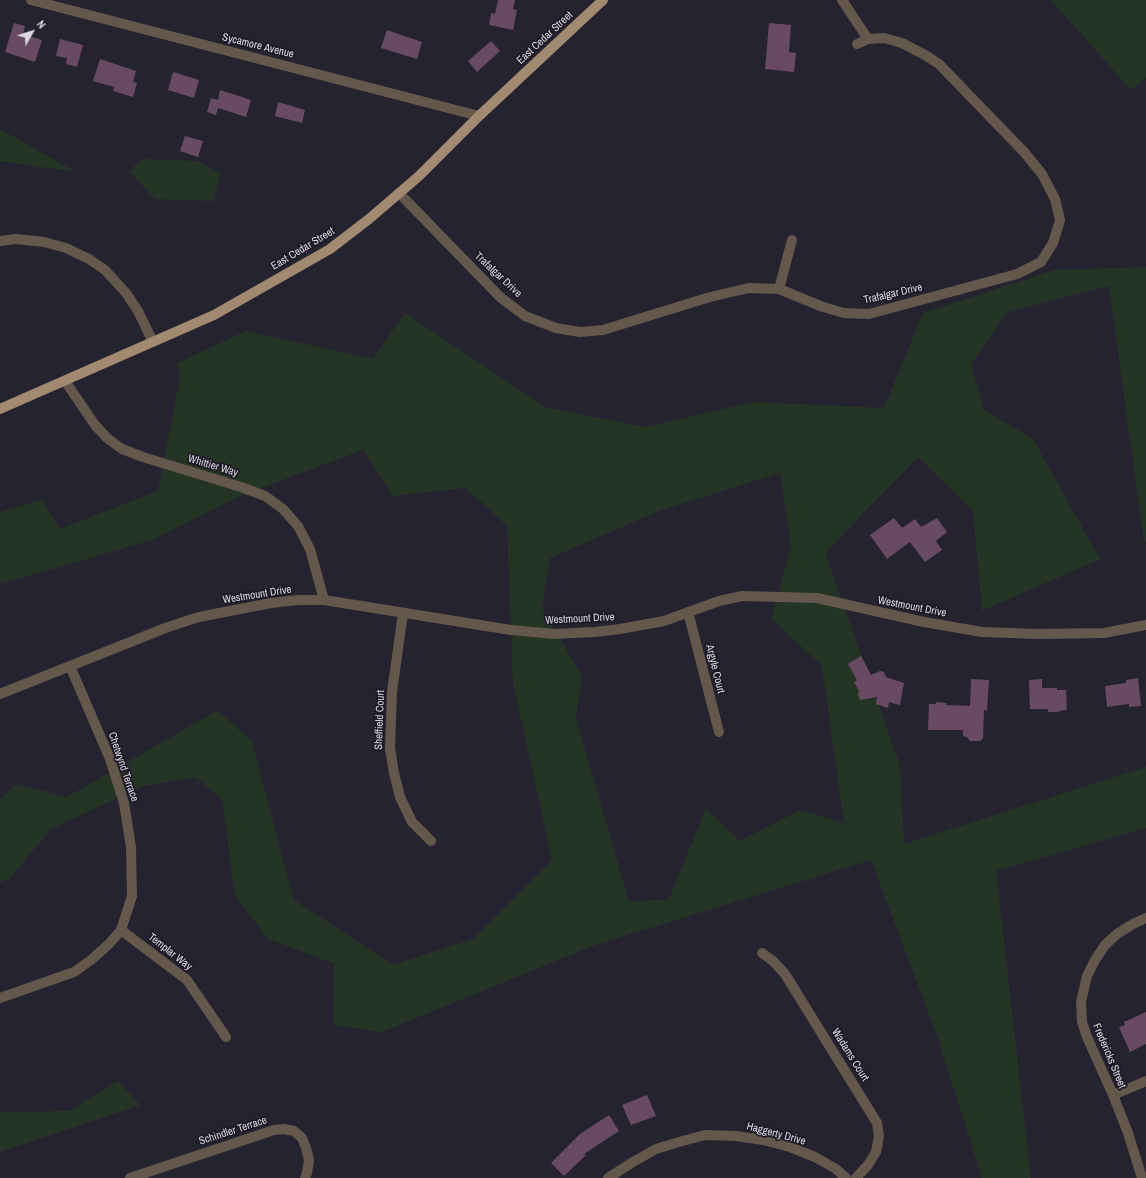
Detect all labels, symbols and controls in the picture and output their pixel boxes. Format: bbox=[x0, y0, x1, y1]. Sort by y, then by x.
street label: East Cedar Street bbox=[514, 9, 576, 67]
north arrow bbox=[12, 12, 52, 52]
text: N bbox=[34, 18, 49, 31]
street label: Sycamore Avenue bbox=[221, 31, 295, 61]
street label: East Cedar Street bbox=[269, 225, 337, 273]
street label: Trafalgar Drive bbox=[472, 250, 524, 300]
street label: Trafalgar Drive bbox=[862, 281, 924, 307]
street label: Whittier Way bbox=[186, 452, 240, 480]
street label: Westmount Drive bbox=[222, 583, 292, 607]
street label: Westmount Drive bbox=[877, 594, 947, 620]
street label: Westmount Drive bbox=[545, 611, 615, 627]
street label: Argyle Court bbox=[703, 643, 727, 695]
street label: Sheffield Court bbox=[372, 690, 388, 750]
street label: Chetwynd Terrace bbox=[105, 730, 141, 804]
street label: Templar Way bbox=[145, 931, 195, 973]
street label: Fredericks Street bbox=[1089, 1022, 1129, 1090]
street label: Wadams Court bbox=[829, 1026, 871, 1084]
street label: Schindler Terrace bbox=[197, 1114, 269, 1148]
street label: Haggerty Drive bbox=[745, 1120, 807, 1148]

